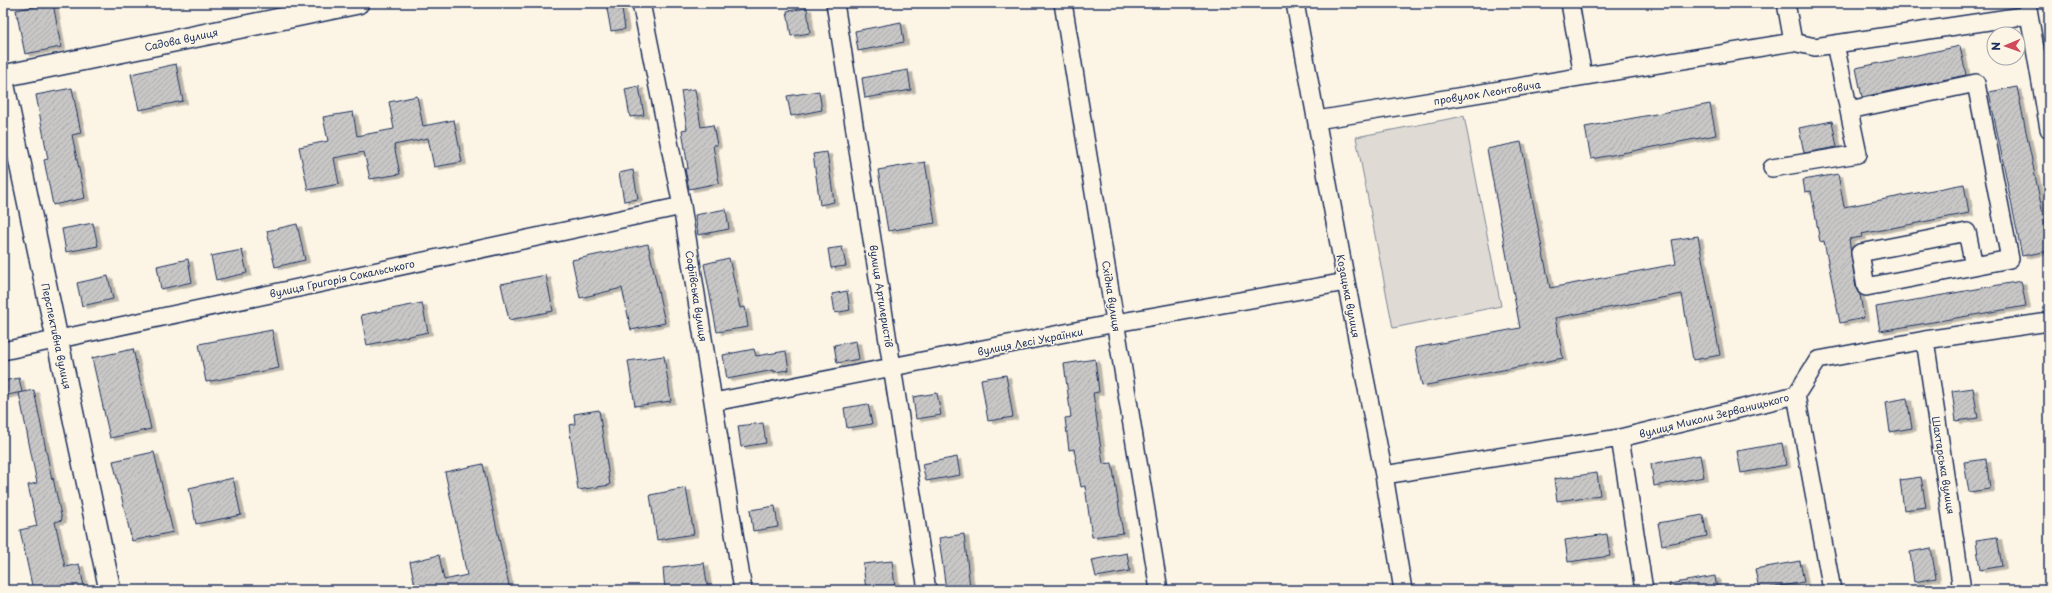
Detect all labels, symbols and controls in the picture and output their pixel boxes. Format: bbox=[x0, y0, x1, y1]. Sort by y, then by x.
street label: Садова вулиця bbox=[143, 24, 219, 54]
north arrow bbox=[1986, 26, 2026, 66]
text: N bbox=[1987, 41, 2004, 51]
street label: провулок Леонтовича bbox=[1432, 76, 1542, 109]
street label: вулиця Артилеристів bbox=[866, 244, 898, 349]
street label: Софіївська вулиця bbox=[682, 249, 712, 343]
street label: Козацька вулиця bbox=[1334, 253, 1364, 339]
street label: вулиця Григорія Сокальського bbox=[268, 255, 416, 301]
street label: Східна вулиця bbox=[1099, 259, 1125, 333]
street label: Перспективна вулиця bbox=[38, 282, 76, 390]
street label: вулиця Лесі Українки bbox=[976, 323, 1084, 359]
street label: вулиця Миколи Зерваницького bbox=[1637, 389, 1791, 441]
street label: Шахтарська вулиця bbox=[1929, 415, 1959, 515]

